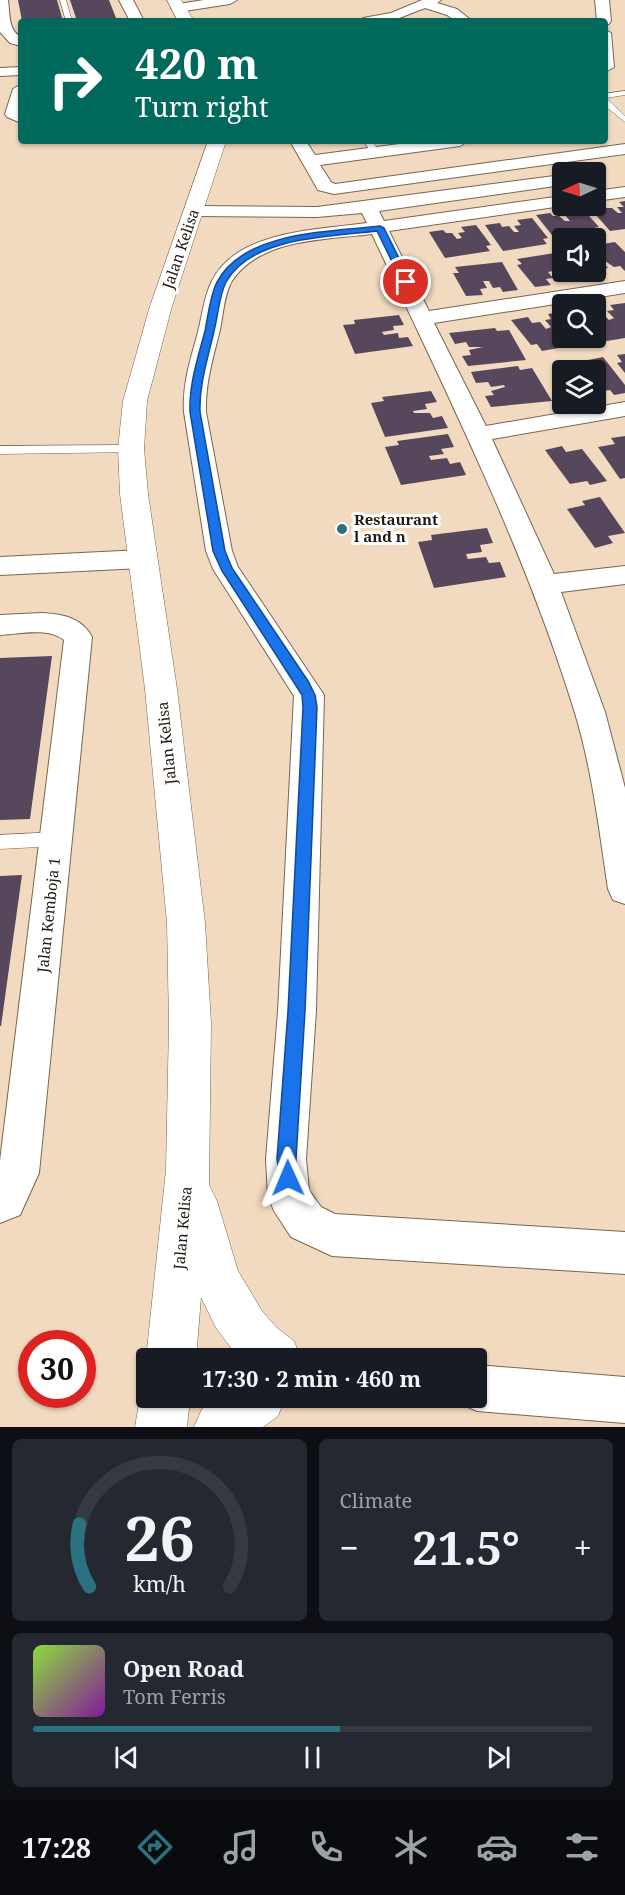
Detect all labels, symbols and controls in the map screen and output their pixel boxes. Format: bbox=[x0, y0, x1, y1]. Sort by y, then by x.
text: 420 m bbox=[135, 34, 259, 91]
icon: right bbox=[36, 42, 114, 120]
text: Turn right bbox=[135, 88, 268, 125]
north arrow bbox=[552, 162, 606, 216]
map controls bbox=[552, 162, 606, 414]
street label: Jalan Kelisa bbox=[157, 206, 203, 292]
button: sound bbox=[552, 228, 606, 282]
pin bbox=[380, 256, 431, 307]
icon: arrive bbox=[389, 265, 422, 298]
button: search bbox=[552, 294, 606, 348]
button: layers bbox=[552, 360, 606, 414]
place label: Restaurant l and n bbox=[354, 509, 438, 546]
marker: Restaurant l and n bbox=[335, 522, 349, 536]
street label: Jalan Kelisa bbox=[152, 701, 180, 787]
street label: Jalan Kemboja 1 bbox=[32, 856, 64, 975]
position arrow bbox=[256, 1146, 320, 1210]
street label: Jalan Kelisa bbox=[168, 1186, 196, 1271]
speed limit sign: 30 bbox=[18, 1330, 96, 1408]
text: 17:30 · 2 min · 460 m bbox=[202, 1363, 421, 1393]
text: Climate bbox=[340, 1487, 412, 1514]
text: 26 bbox=[124, 1494, 195, 1579]
text: 21.5° bbox=[412, 1517, 520, 1578]
text: − bbox=[340, 1525, 359, 1570]
text: + bbox=[574, 1525, 592, 1570]
text: km/h bbox=[133, 1569, 186, 1598]
text: Open Road bbox=[123, 1653, 244, 1683]
text: Tom Ferris bbox=[123, 1683, 226, 1710]
icon: previous bbox=[110, 1741, 143, 1774]
icon: pause bbox=[296, 1741, 329, 1774]
icon: next bbox=[482, 1741, 515, 1774]
icon: directions bbox=[134, 1826, 176, 1868]
icon: music bbox=[220, 1826, 262, 1868]
icon: phone bbox=[305, 1826, 347, 1868]
icon: climate bbox=[390, 1826, 432, 1868]
icon: car bbox=[476, 1826, 518, 1868]
icon: filters bbox=[561, 1826, 603, 1868]
text: 17:28 bbox=[22, 1829, 91, 1866]

